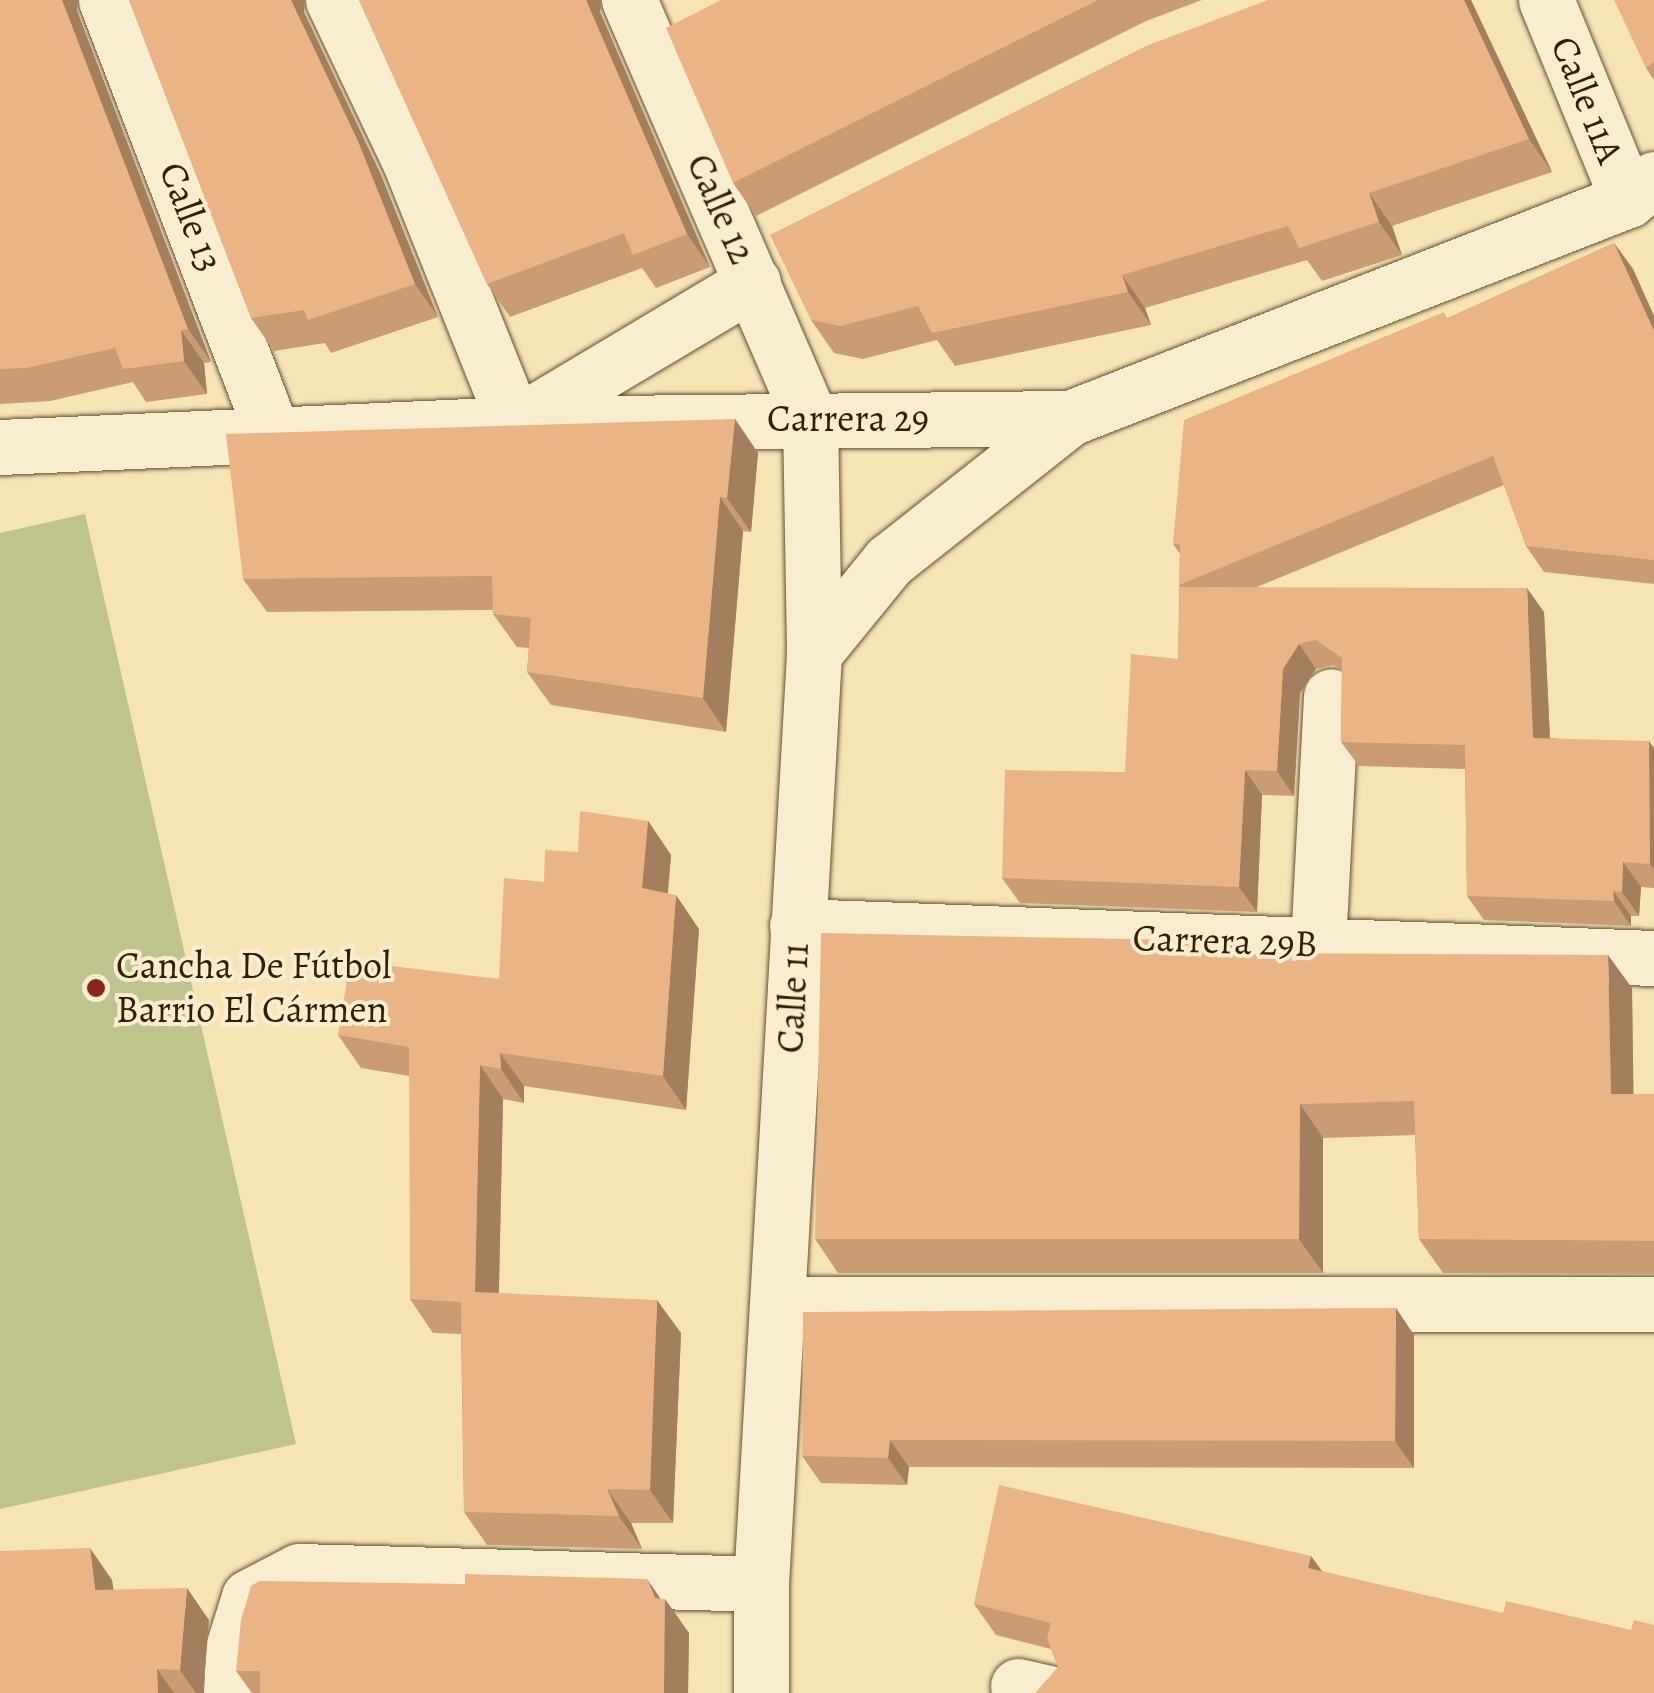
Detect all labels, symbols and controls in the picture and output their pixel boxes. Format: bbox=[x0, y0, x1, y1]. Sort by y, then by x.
street label: Calle 11A bbox=[1541, 30, 1633, 170]
street label: Calle 12 bbox=[677, 147, 765, 271]
street label: Calle 13 bbox=[149, 156, 233, 278]
street label: Carrera 29 bbox=[767, 396, 929, 442]
street label: Carrera 29B bbox=[1132, 915, 1318, 967]
street label: Calle 11 bbox=[767, 942, 819, 1054]
place label: Cancha De Fútbol Barrio El Cármen bbox=[116, 943, 391, 1032]
marker: Cancha De Fútbol Barrio El Cármen bbox=[85, 977, 107, 999]

